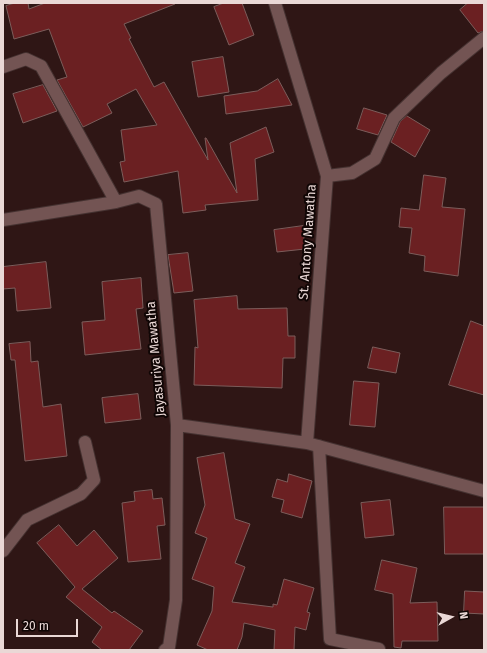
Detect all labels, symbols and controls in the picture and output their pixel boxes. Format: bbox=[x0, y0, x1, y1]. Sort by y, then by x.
street label: St. Antony Mawatha bbox=[296, 184, 320, 300]
street label: Jayasuriya Mawatha bbox=[143, 301, 169, 417]
north arrow bbox=[431, 597, 471, 637]
scale bar bbox=[18, 611, 80, 637]
text: N bbox=[456, 611, 470, 620]
text: 20 m bbox=[23, 619, 49, 633]

